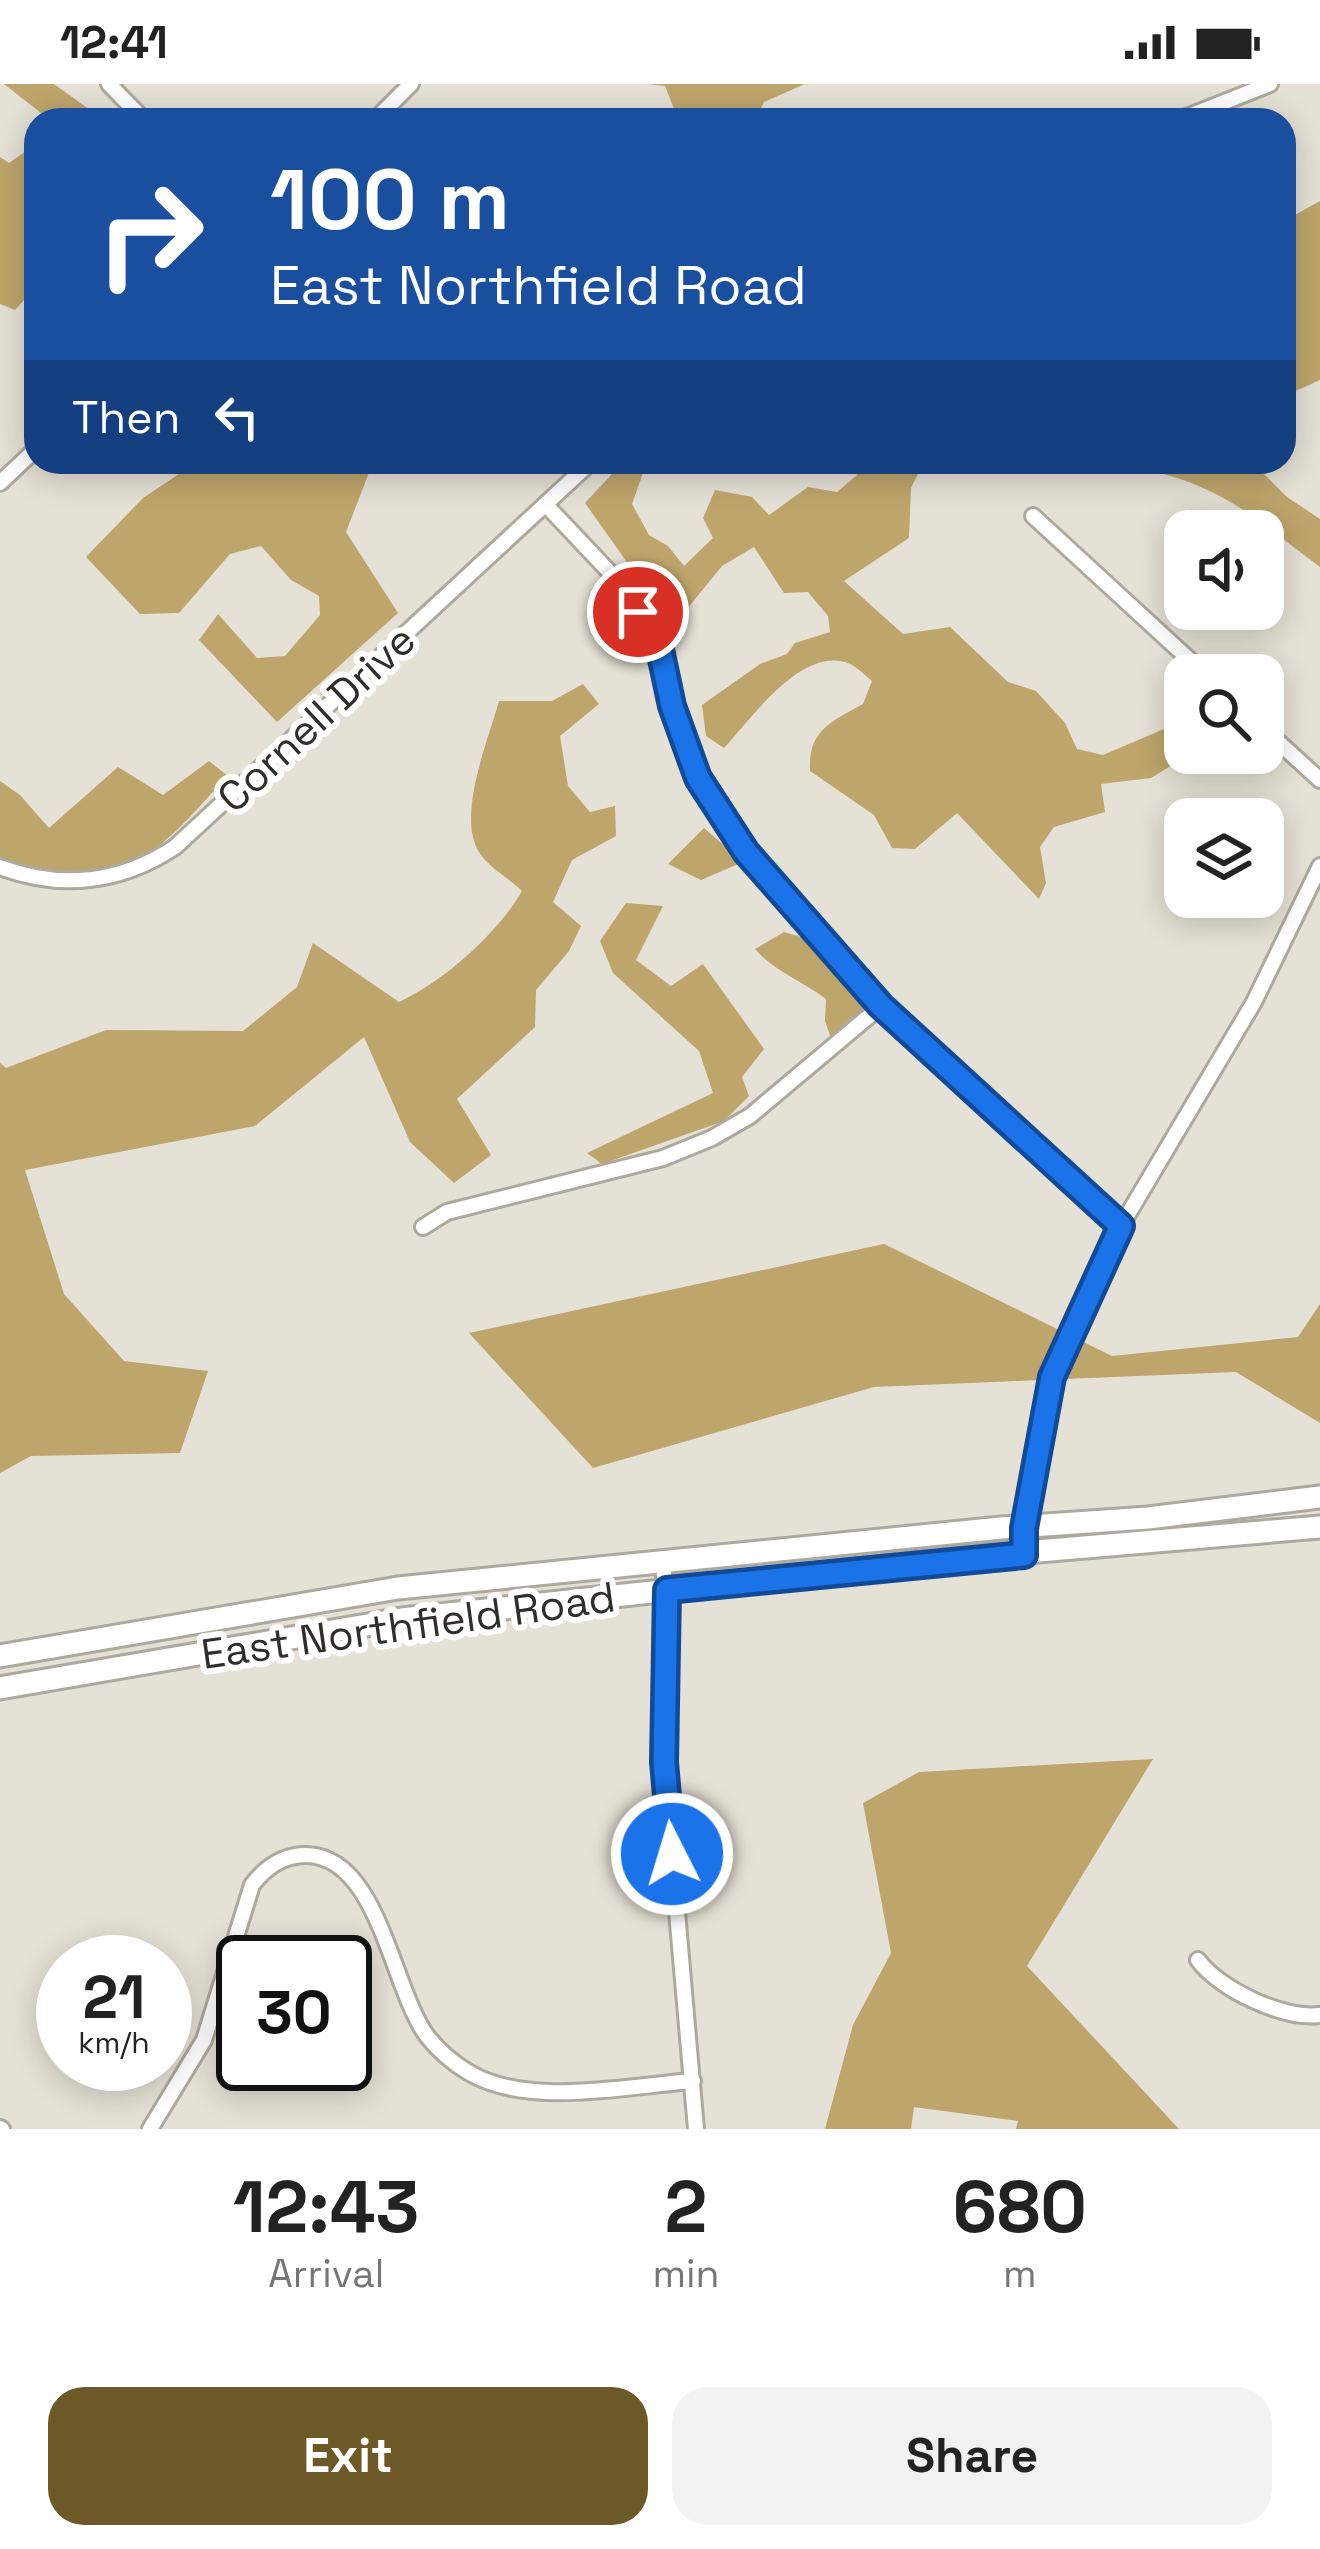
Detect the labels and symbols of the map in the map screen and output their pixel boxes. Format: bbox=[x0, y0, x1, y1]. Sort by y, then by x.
pin bbox=[587, 561, 689, 663]
street label: Cornell Drive bbox=[206, 613, 426, 823]
street label: East Northfield Road bbox=[198, 1570, 618, 1681]
position arrow bbox=[609, 1791, 735, 1917]
speed limit sign: 30 bbox=[216, 1935, 372, 2091]

